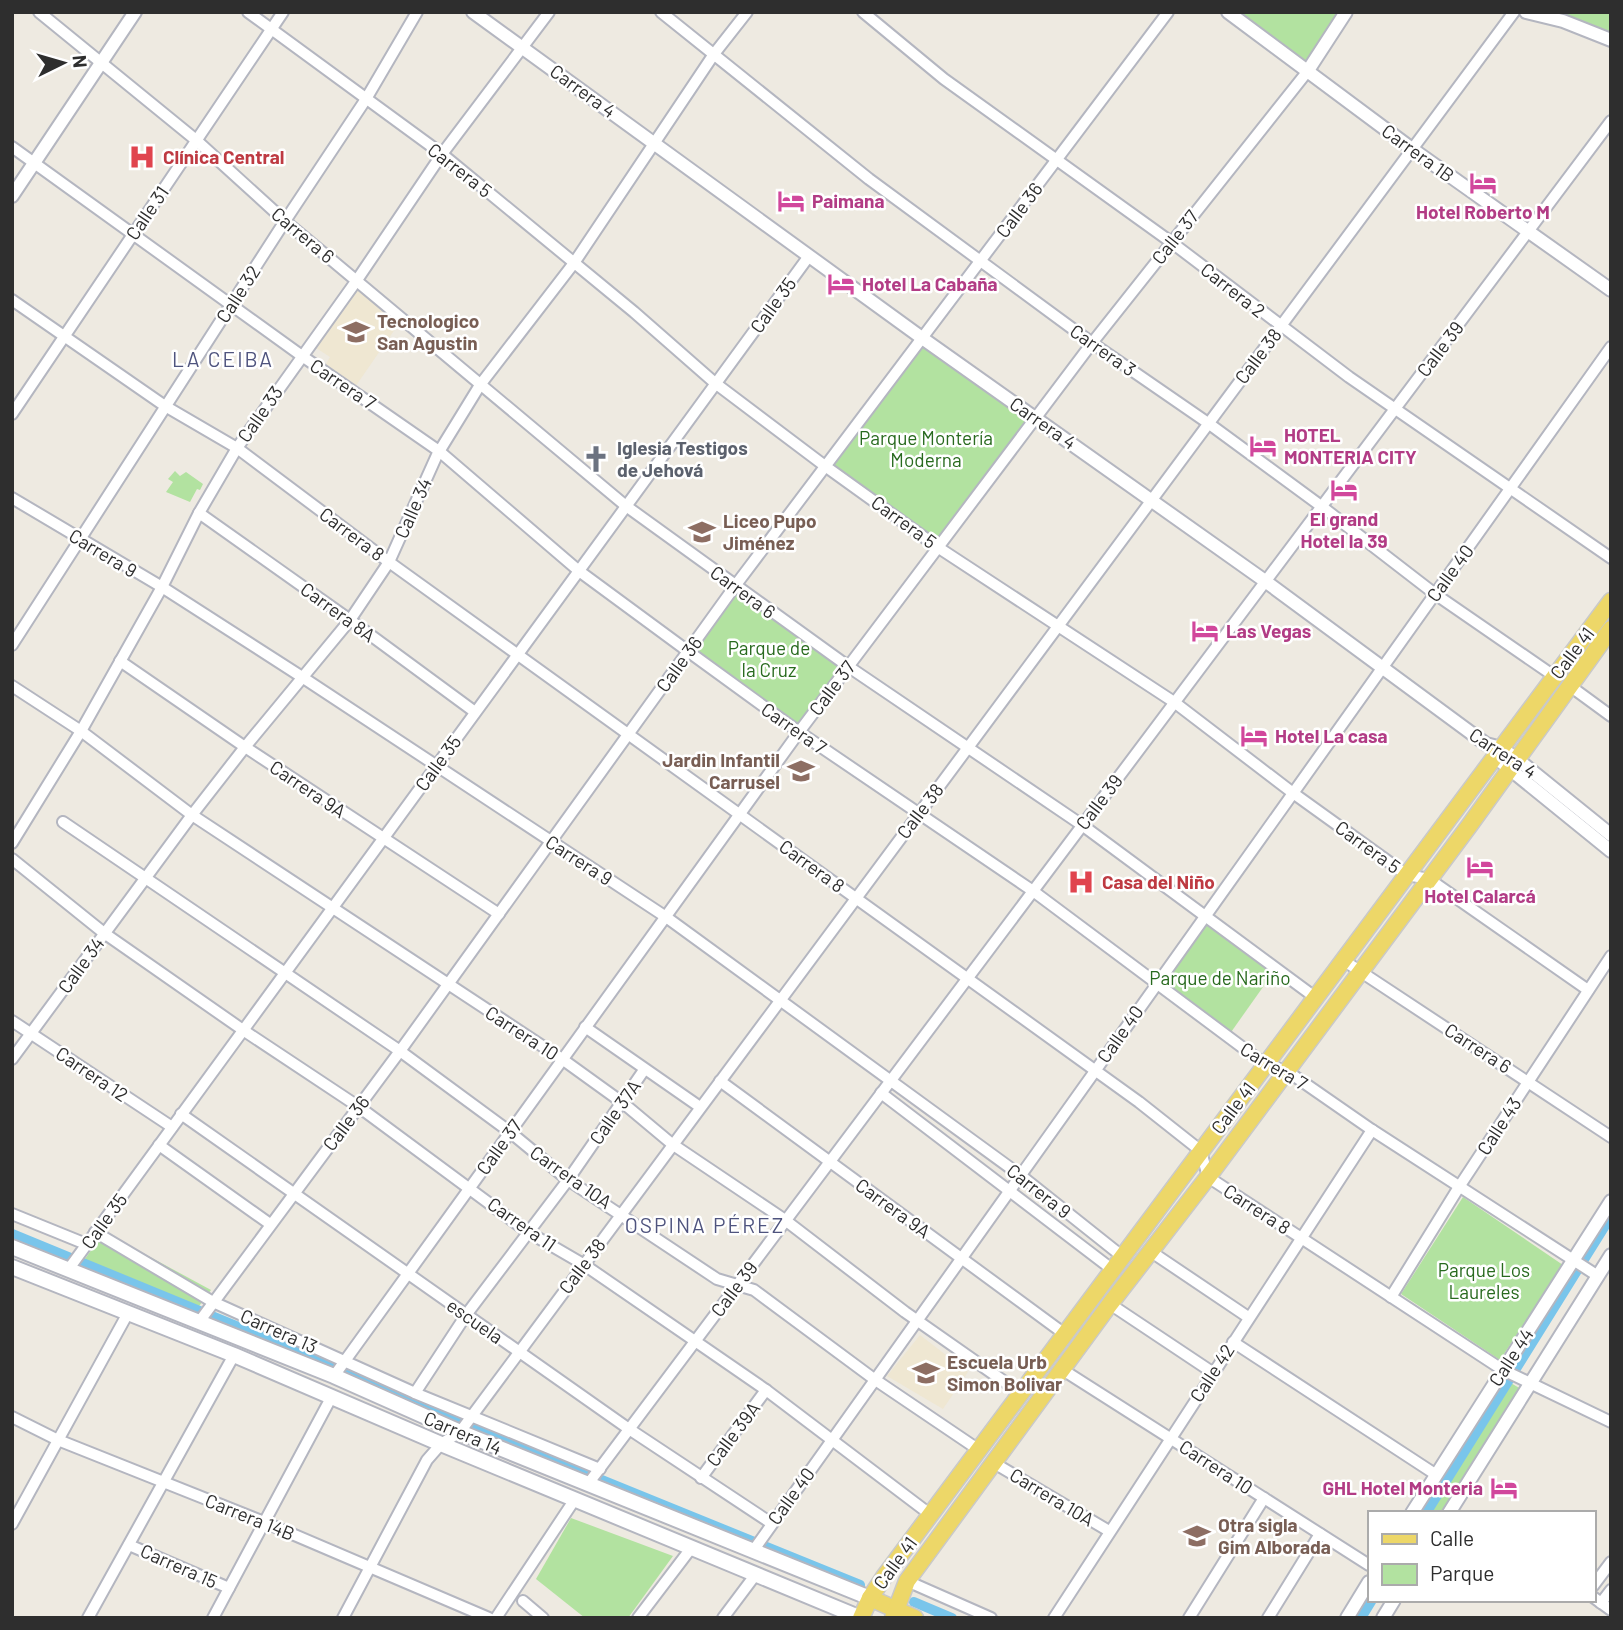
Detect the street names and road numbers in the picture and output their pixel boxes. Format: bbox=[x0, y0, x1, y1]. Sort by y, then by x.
street label: Carrera 4 bbox=[546, 59, 621, 122]
street label: Carrera 1B bbox=[1378, 119, 1459, 187]
street label: Carrera 5 bbox=[424, 137, 497, 202]
street label: Calle 36 bbox=[990, 177, 1047, 242]
street label: Calle 31 bbox=[120, 181, 173, 244]
street label: Carrera 6 bbox=[267, 202, 339, 268]
street label: Calle 37 bbox=[1146, 205, 1203, 268]
street label: Carrera 2 bbox=[1196, 257, 1270, 322]
street label: Calle 32 bbox=[211, 261, 265, 327]
street label: Calle 35 bbox=[745, 272, 801, 337]
street label: Calle 39 bbox=[1411, 316, 1468, 381]
street label: Carrera 3 bbox=[1066, 319, 1141, 381]
street label: Calle 38 bbox=[1229, 323, 1286, 388]
street label: Carrera 7 bbox=[306, 353, 381, 414]
street label: Calle 33 bbox=[232, 381, 287, 446]
street label: Carrera 4 bbox=[1006, 391, 1081, 454]
street label: Calle 34 bbox=[389, 474, 436, 542]
street label: Carrera 5 bbox=[867, 490, 941, 553]
street label: Carrera 8 bbox=[315, 502, 389, 565]
street label: Carrera 9 bbox=[65, 523, 141, 582]
street label: Calle 40 bbox=[1421, 540, 1478, 606]
street label: Carrera 6 bbox=[706, 560, 780, 623]
street label: Carrera 8A bbox=[296, 577, 380, 646]
street label: Calle 41 bbox=[1545, 622, 1599, 683]
street label: Calle 36 bbox=[651, 631, 707, 696]
street label: Calle 37 bbox=[804, 656, 860, 720]
street label: Carrera 7 bbox=[757, 697, 831, 758]
street label: Carrera 4 bbox=[1465, 722, 1541, 783]
street label: Calle 35 bbox=[410, 730, 466, 795]
street label: Carrera 9A bbox=[266, 755, 351, 822]
street label: Calle 39 bbox=[1070, 769, 1127, 834]
street label: Calle 38 bbox=[891, 778, 948, 843]
street label: Carrera 5 bbox=[1331, 815, 1405, 878]
street label: Carrera 9 bbox=[541, 829, 617, 890]
street label: Carrera 8 bbox=[775, 834, 849, 897]
street label: Calle 34 bbox=[52, 932, 109, 997]
street label: Carrera 10 bbox=[481, 1000, 563, 1065]
street label: Calle 40 bbox=[1092, 1001, 1148, 1067]
street label: Carrera 6 bbox=[1440, 1017, 1516, 1078]
street label: Carrera 7 bbox=[1236, 1037, 1312, 1095]
street label: Carrera 12 bbox=[52, 1041, 133, 1106]
street label: Calle 37A bbox=[584, 1075, 645, 1149]
street label: Calle 41 bbox=[1206, 1077, 1260, 1138]
street label: Calle 36 bbox=[317, 1090, 374, 1155]
street label: Calle 43 bbox=[1471, 1093, 1526, 1159]
street label: Calle 37 bbox=[471, 1115, 526, 1179]
street label: Carrera 10A bbox=[526, 1140, 616, 1213]
street label: Carrera 9 bbox=[1003, 1158, 1076, 1223]
street label: Carrera 9A bbox=[851, 1173, 935, 1242]
street label: Carrera 8 bbox=[1219, 1178, 1295, 1239]
street label: Calle 35 bbox=[76, 1188, 132, 1253]
street label: Carrera 11 bbox=[483, 1192, 561, 1256]
street label: Calle 38 bbox=[553, 1233, 610, 1298]
street label: Calle 39 bbox=[705, 1256, 762, 1321]
street label: escuela bbox=[443, 1293, 508, 1348]
street label: Carrera 13 bbox=[237, 1303, 321, 1358]
street label: Calle 44 bbox=[1483, 1323, 1538, 1390]
street label: Calle 42 bbox=[1184, 1339, 1239, 1406]
street label: Calle 39A bbox=[701, 1397, 764, 1471]
street label: Carrera 14 bbox=[421, 1406, 506, 1459]
street label: Carrera 10 bbox=[1175, 1434, 1257, 1499]
street label: Carrera 10A bbox=[1006, 1462, 1099, 1531]
street label: Calle 40 bbox=[762, 1463, 819, 1529]
street label: Carrera 14B bbox=[202, 1488, 298, 1545]
street label: Calle 41 bbox=[868, 1532, 921, 1593]
street label: Carrera 15 bbox=[137, 1538, 221, 1593]

